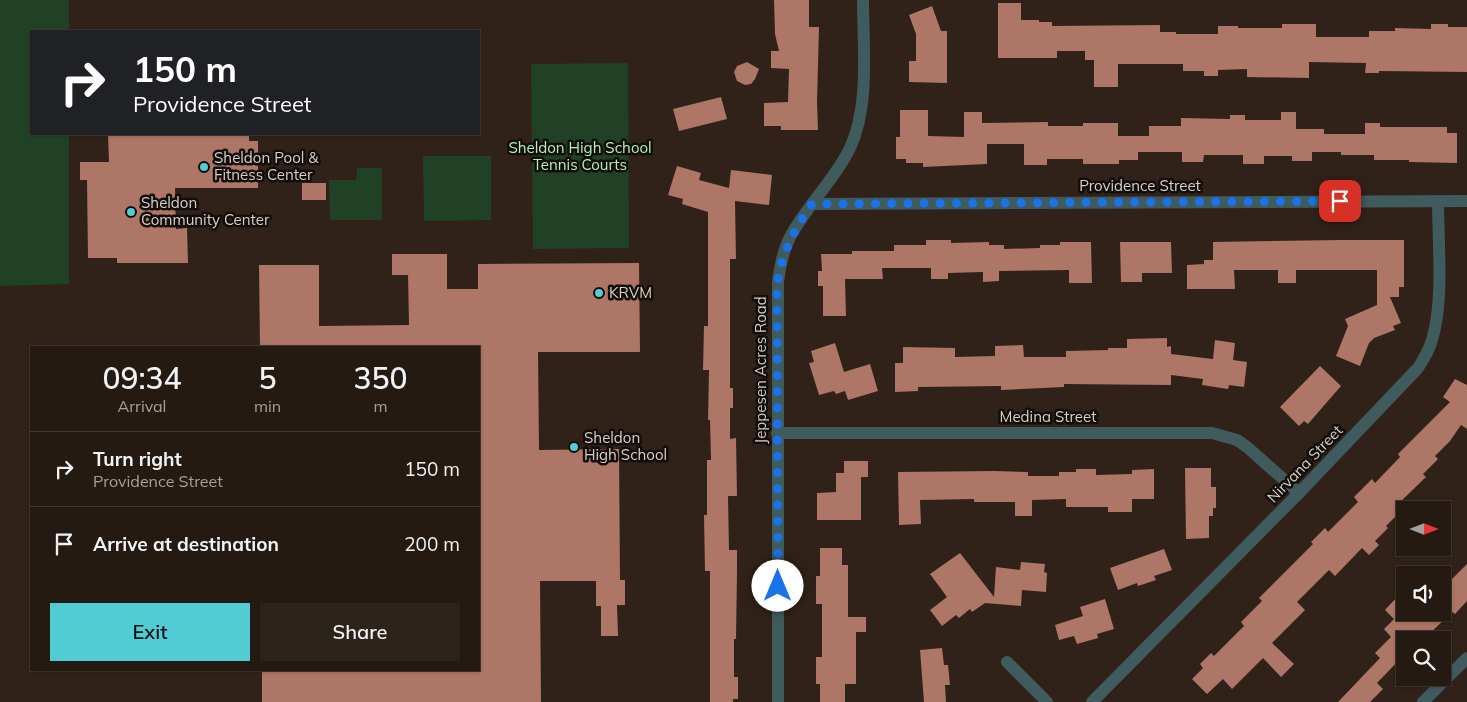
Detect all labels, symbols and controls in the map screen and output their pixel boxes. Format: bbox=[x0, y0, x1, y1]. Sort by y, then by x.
text: 150 m bbox=[133, 47, 237, 91]
icon: right bbox=[50, 50, 115, 115]
text: Providence Street bbox=[133, 90, 312, 118]
park label: Sheldon High School Tennis Courts bbox=[508, 138, 652, 174]
place label: Sheldon Pool & Fitness Center bbox=[214, 148, 319, 184]
marker: Sheldon Pool & Fitness Center bbox=[198, 161, 210, 173]
street label: Providence Street bbox=[1079, 176, 1201, 195]
pin bbox=[1319, 180, 1361, 222]
icon: arrive bbox=[1326, 187, 1354, 215]
place label: Sheldon Community Center bbox=[141, 193, 270, 229]
marker: Sheldon Community Center bbox=[125, 206, 137, 218]
place label: KRVM bbox=[609, 283, 652, 302]
marker: KRVM bbox=[593, 287, 605, 299]
street label: Jeppesen Acres Road bbox=[751, 296, 770, 444]
text: 09:34 bbox=[102, 359, 182, 397]
text: 5 bbox=[259, 359, 277, 397]
text: 350 bbox=[354, 359, 408, 397]
text: Arrival bbox=[118, 396, 166, 416]
text: min bbox=[254, 396, 281, 416]
text: m bbox=[374, 396, 388, 416]
street label: Medina Street bbox=[1000, 407, 1096, 426]
street label: Nirvana Street bbox=[1263, 421, 1346, 506]
place label: Sheldon High School bbox=[584, 428, 667, 464]
marker: Sheldon High School bbox=[568, 441, 580, 453]
text: Turn right bbox=[93, 447, 182, 471]
icon: right bbox=[50, 455, 78, 483]
text: 150 m bbox=[404, 457, 460, 481]
text: Providence Street bbox=[93, 471, 223, 491]
north arrow bbox=[1396, 501, 1451, 556]
map controls bbox=[1396, 501, 1451, 686]
icon: arrive bbox=[50, 530, 78, 558]
text: Arrive at destination bbox=[93, 532, 279, 556]
text: 200 m bbox=[404, 532, 460, 556]
position arrow bbox=[751, 559, 803, 611]
button: sound bbox=[1396, 566, 1451, 621]
button: Exit bbox=[50, 603, 250, 661]
button: Share bbox=[260, 603, 460, 661]
button: search bbox=[1396, 631, 1451, 686]

